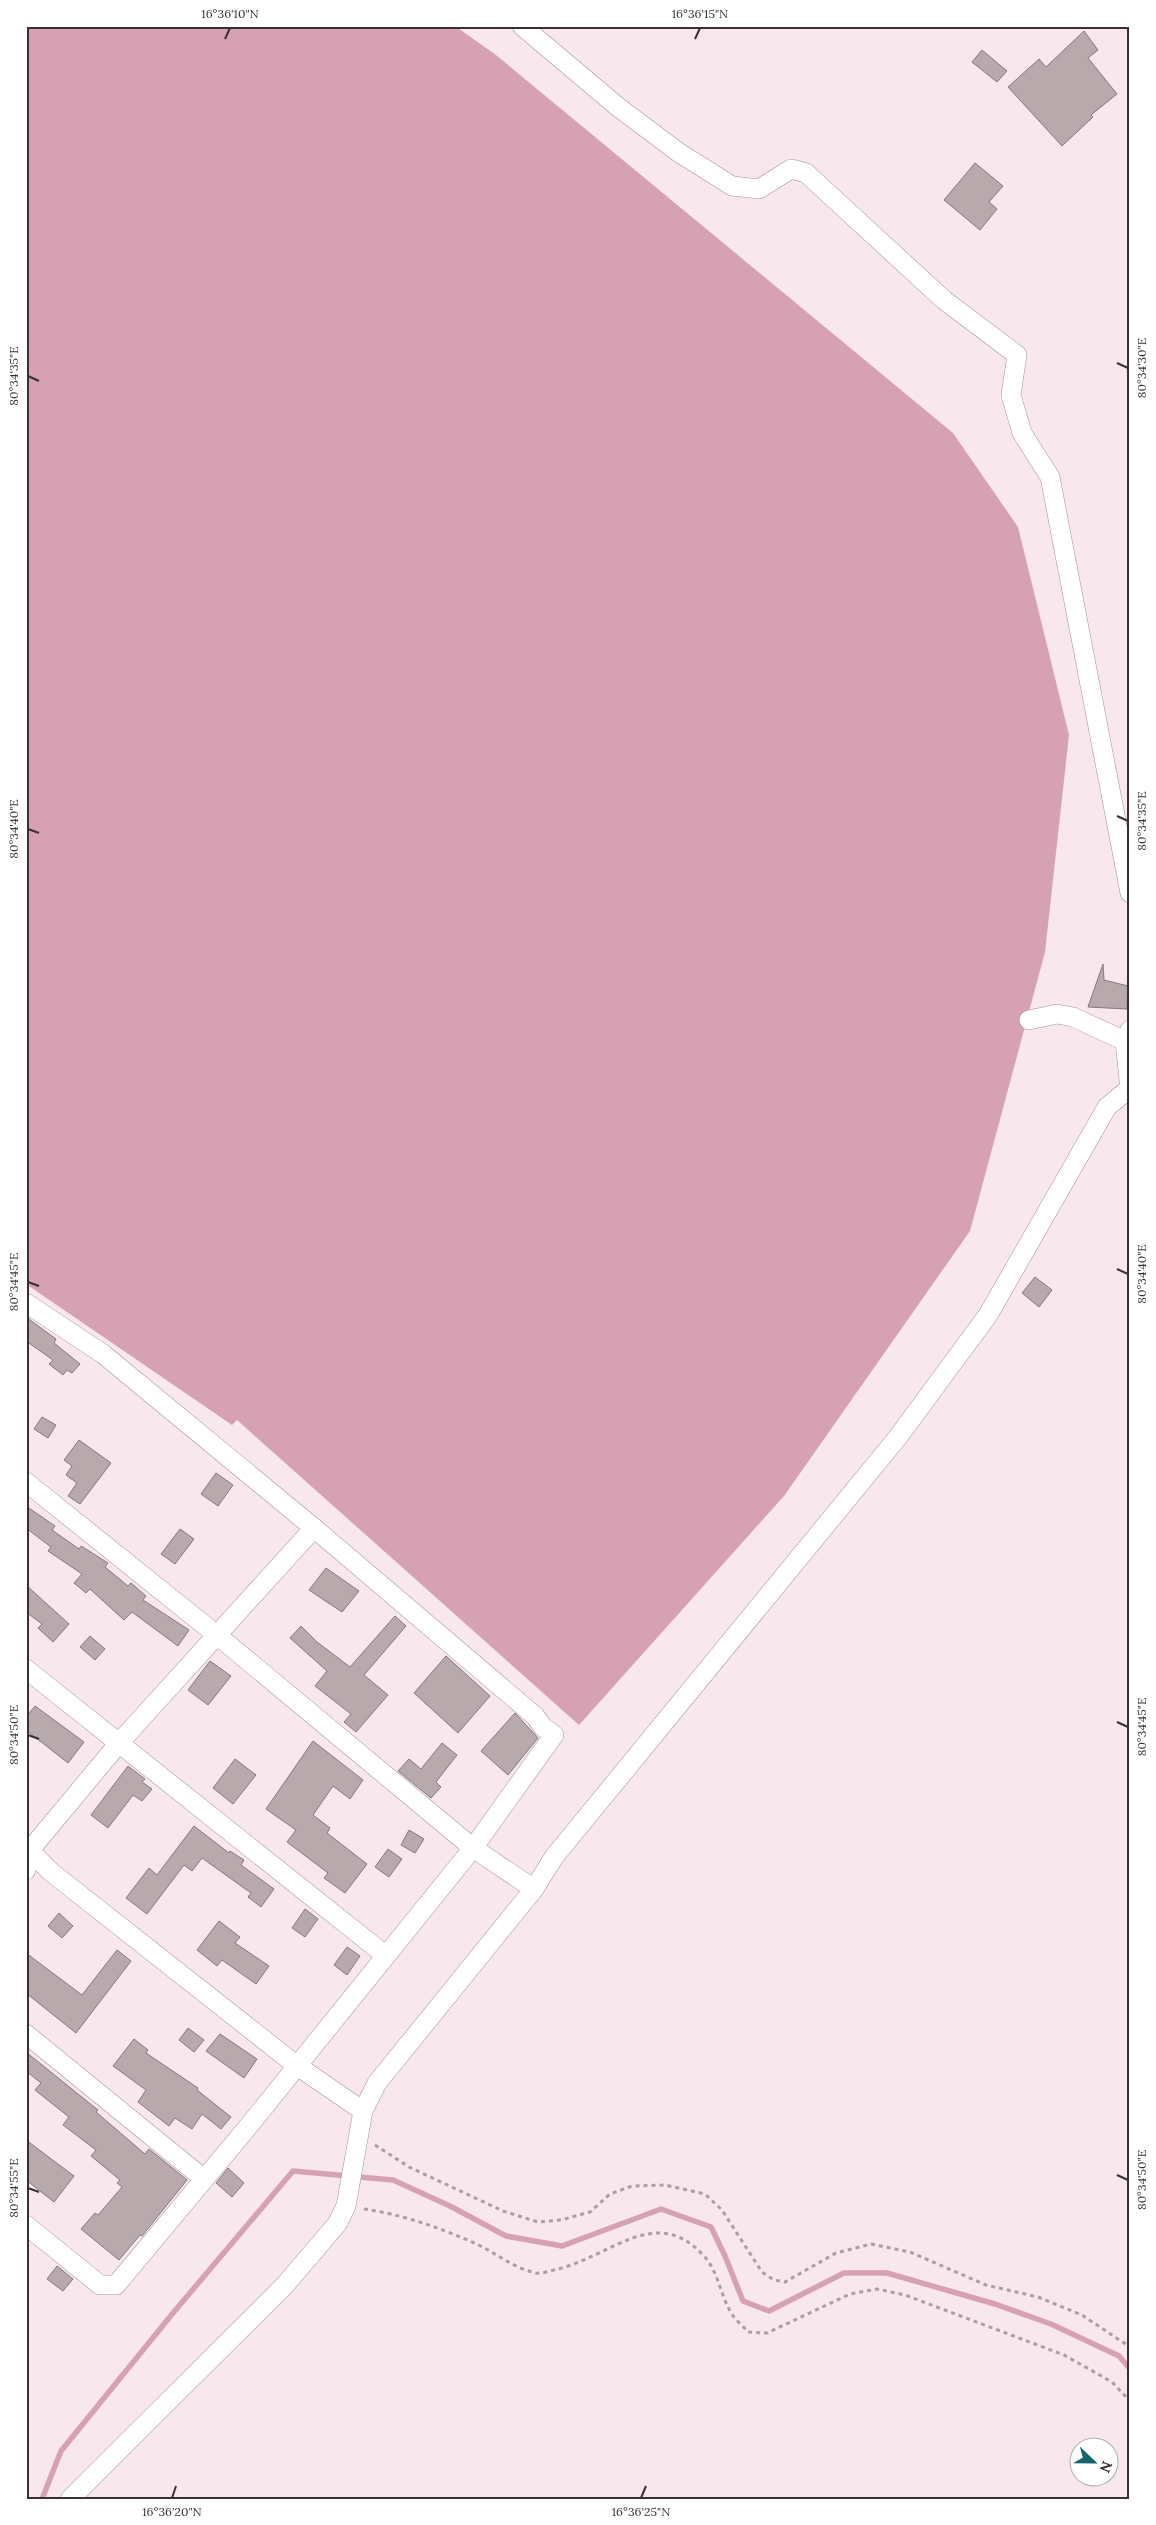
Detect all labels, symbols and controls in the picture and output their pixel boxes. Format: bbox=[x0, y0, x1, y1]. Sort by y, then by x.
text: 16°36'10"N bbox=[201, 6, 259, 21]
text: 16°36'15"N bbox=[672, 6, 728, 21]
text: 80°34'30"E bbox=[1134, 338, 1149, 398]
text: 80°34'35"E bbox=[6, 346, 21, 406]
text: 80°34'35"E bbox=[1134, 791, 1149, 851]
text: 80°34'40"E bbox=[6, 799, 21, 859]
text: 80°34'40"E bbox=[1134, 1244, 1149, 1304]
text: 80°34'45"E bbox=[6, 1253, 21, 1311]
text: 80°34'45"E bbox=[1134, 1698, 1149, 1756]
text: 80°34'50"E bbox=[6, 1705, 21, 1765]
text: 80°34'50"E bbox=[1134, 2150, 1149, 2210]
text: 80°34'55"E bbox=[6, 2158, 21, 2218]
north arrow bbox=[1068, 2438, 1118, 2488]
text: N bbox=[1096, 2458, 1116, 2475]
text: 16°36'20"N bbox=[142, 2504, 202, 2519]
text: 16°36'25"N bbox=[612, 2504, 670, 2519]

